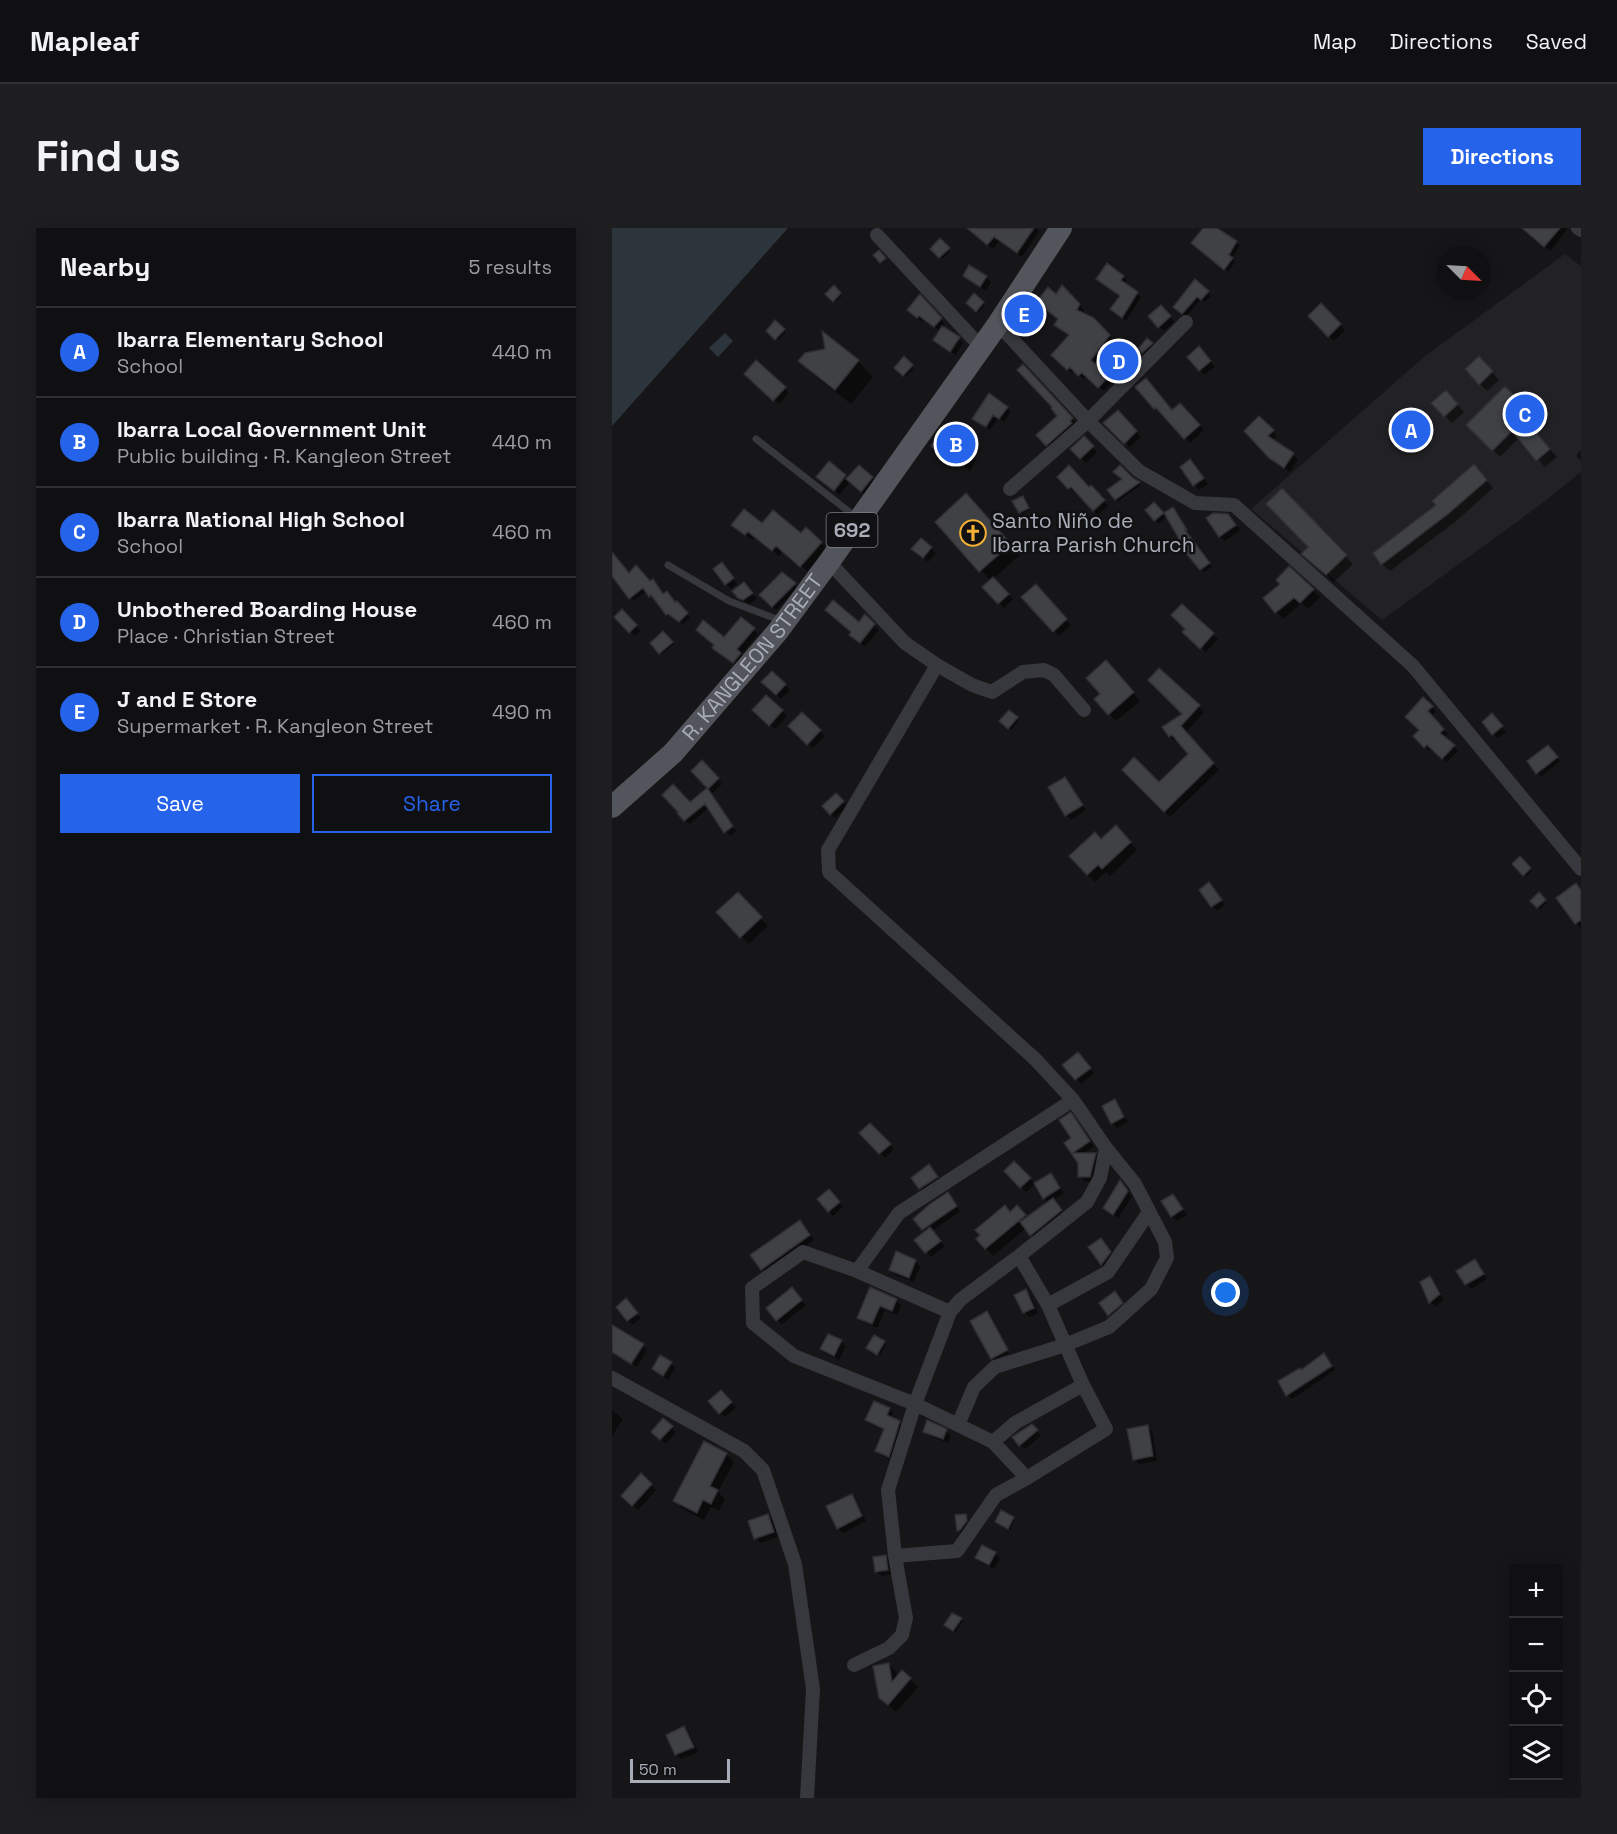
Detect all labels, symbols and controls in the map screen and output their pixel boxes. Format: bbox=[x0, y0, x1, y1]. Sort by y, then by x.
text: Mapleaf bbox=[30, 23, 140, 59]
text: Map bbox=[1313, 28, 1357, 55]
text: Directions bbox=[1390, 28, 1493, 55]
text: Saved bbox=[1526, 28, 1587, 55]
button: Directions bbox=[1423, 128, 1581, 185]
text: Find us bbox=[36, 130, 181, 183]
north arrow bbox=[1437, 246, 1491, 300]
text: Nearby bbox=[60, 250, 150, 284]
text: 5 results bbox=[468, 254, 552, 280]
pin: E bbox=[1004, 292, 1044, 337]
text: Ibarra Elementary School bbox=[117, 325, 384, 353]
pin: D bbox=[1100, 338, 1138, 384]
text: A bbox=[73, 339, 86, 365]
text: 440 m bbox=[492, 339, 552, 365]
text: School bbox=[117, 353, 183, 379]
pin: C bbox=[1506, 392, 1544, 436]
pin: A bbox=[1392, 408, 1430, 452]
text: Ibarra Local Government Unit bbox=[117, 415, 426, 443]
pin: B bbox=[936, 422, 976, 466]
text: B bbox=[73, 429, 86, 455]
text: 440 m bbox=[492, 429, 552, 455]
text: Public building · R. Kangleon Street bbox=[117, 443, 451, 469]
text: Ibarra National High School bbox=[117, 505, 405, 533]
place label: Santo Niño de Ibarra Parish Church bbox=[992, 507, 1195, 558]
road number: 692 bbox=[826, 513, 878, 547]
church icon: Santo Niño de Ibarra Parish Church bbox=[958, 518, 988, 548]
text: C bbox=[73, 519, 86, 545]
text: 460 m bbox=[492, 519, 552, 545]
text: School bbox=[117, 533, 183, 559]
street label: R. KANGLEON STREET bbox=[676, 568, 829, 746]
text: Unbothered Boarding House bbox=[117, 595, 417, 623]
text: D bbox=[73, 609, 86, 635]
text: 460 m bbox=[492, 609, 552, 635]
text: Place · Christian Street bbox=[117, 623, 335, 649]
text: J and E Store bbox=[117, 685, 257, 713]
text: E bbox=[74, 699, 85, 725]
text: 490 m bbox=[492, 699, 552, 725]
text: Supermarket · R. Kangleon Street bbox=[117, 713, 433, 739]
button: Save bbox=[60, 774, 300, 833]
button: Share bbox=[312, 774, 552, 833]
your location bbox=[1211, 1278, 1240, 1307]
map controls bbox=[1509, 1564, 1563, 1780]
button: + bbox=[1509, 1564, 1563, 1618]
button: − bbox=[1509, 1618, 1563, 1672]
button: locate bbox=[1509, 1672, 1563, 1726]
button: layers bbox=[1509, 1726, 1563, 1780]
scale bar bbox=[630, 1756, 730, 1784]
text: 50 m bbox=[639, 1759, 677, 1780]

